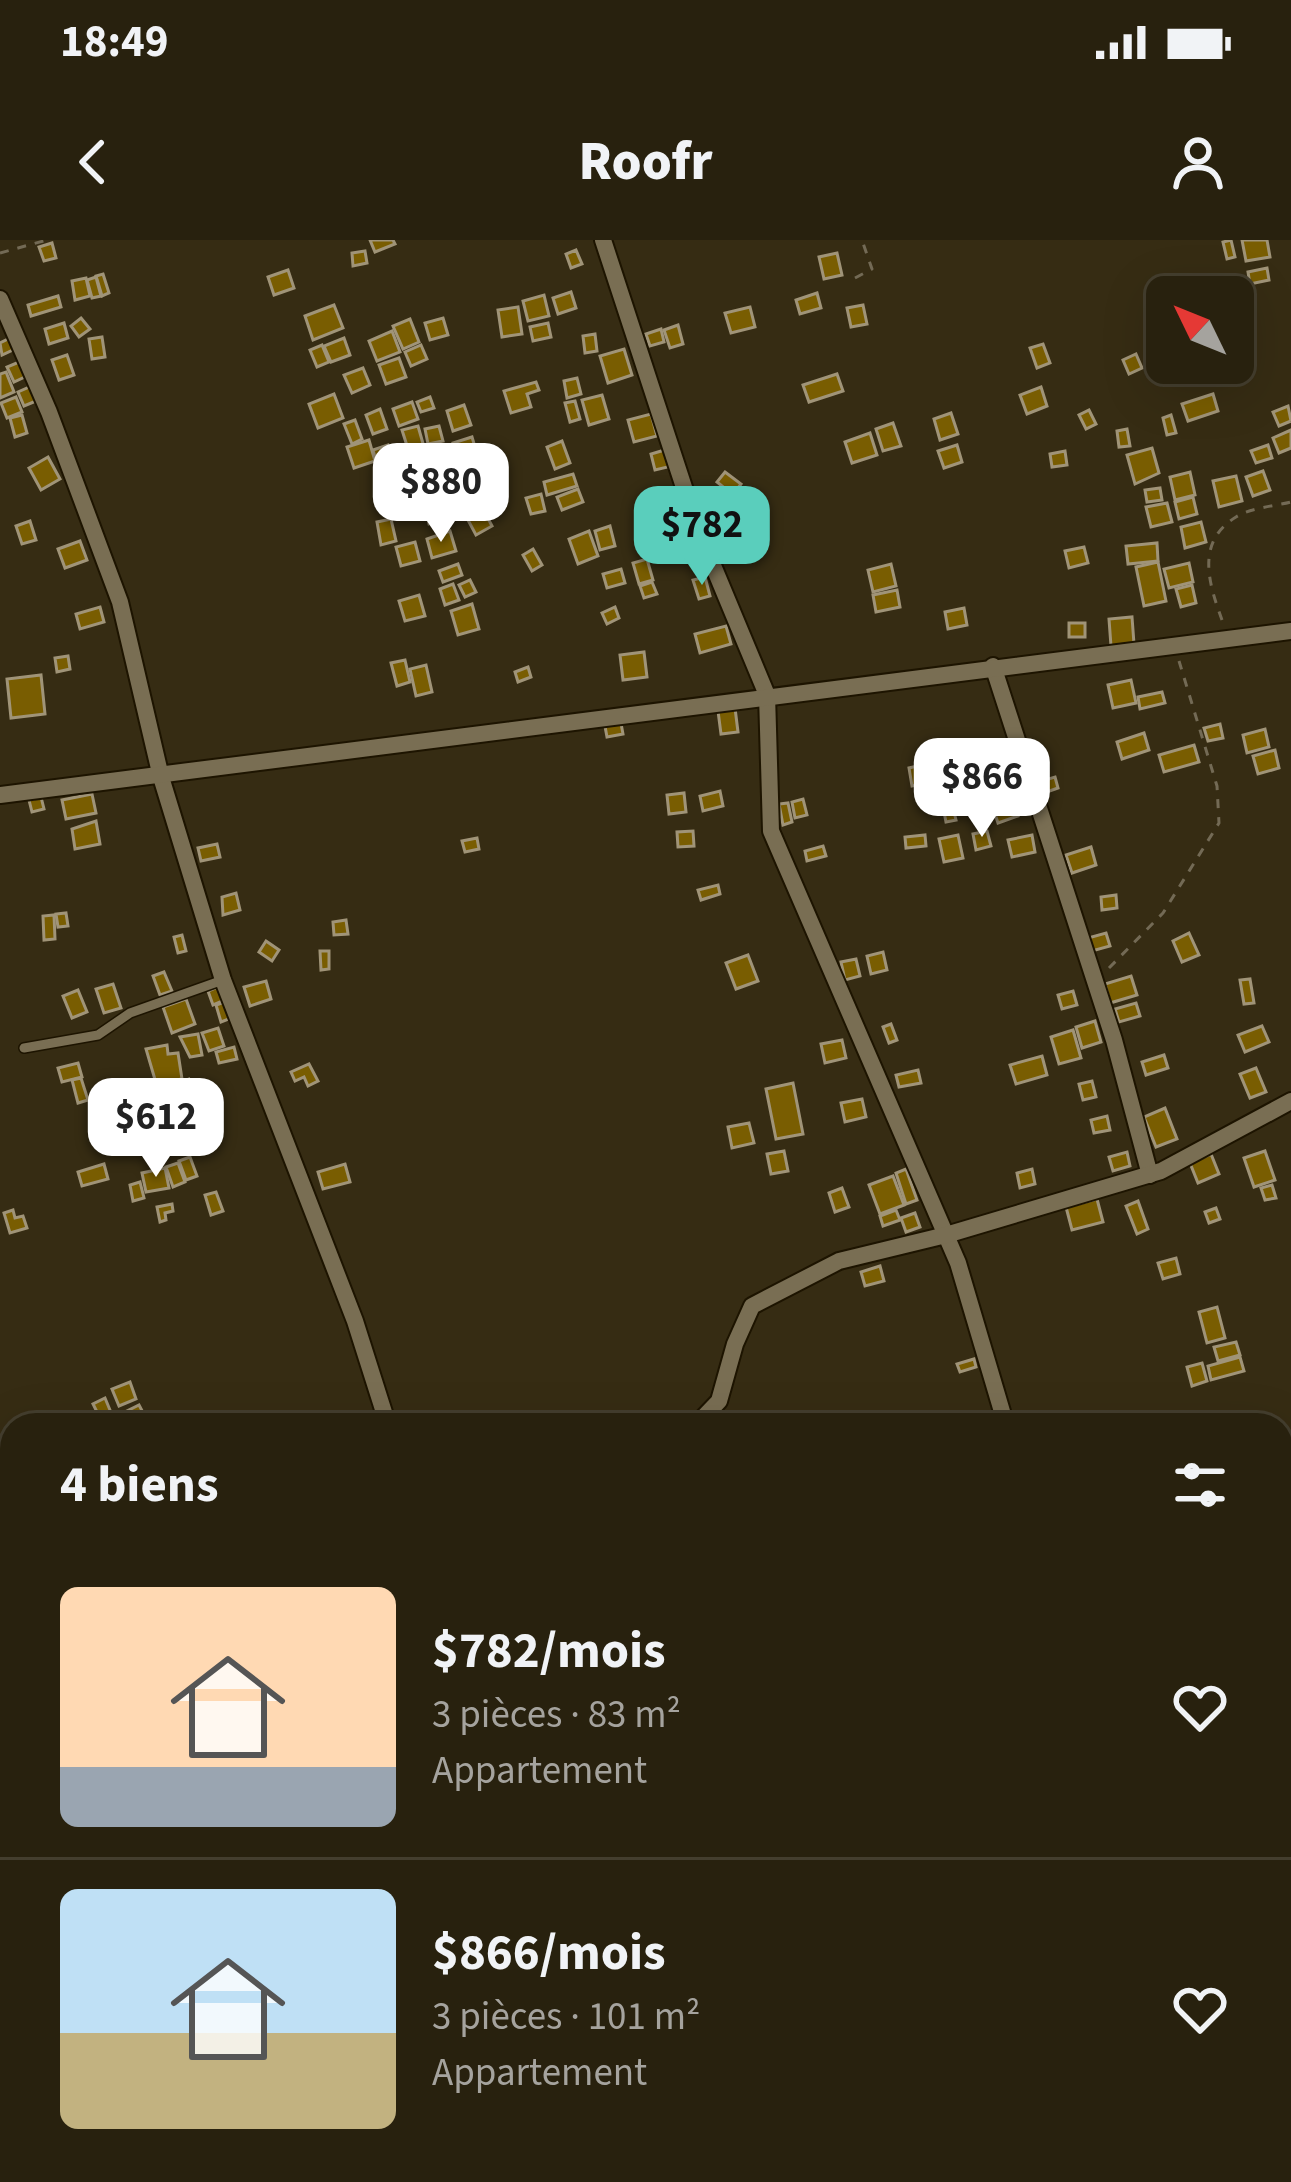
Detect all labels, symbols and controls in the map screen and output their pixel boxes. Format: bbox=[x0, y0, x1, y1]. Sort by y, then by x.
text: 18:49 bbox=[60, 10, 169, 74]
text: Roofr bbox=[579, 124, 712, 201]
icon: back bbox=[60, 129, 126, 195]
icon: person bbox=[1165, 129, 1231, 195]
north arrow bbox=[1146, 276, 1254, 384]
map controls bbox=[1146, 276, 1254, 384]
pin: $880 bbox=[370, 443, 512, 545]
text: $880 bbox=[400, 454, 482, 510]
pin: $782 bbox=[631, 486, 773, 588]
text: $782 bbox=[661, 497, 743, 553]
pin: $866 bbox=[911, 738, 1053, 840]
text: $866 bbox=[941, 749, 1023, 805]
pin: $612 bbox=[85, 1078, 227, 1180]
text: $612 bbox=[115, 1089, 197, 1145]
text: 4 biens bbox=[60, 1449, 219, 1521]
icon: filters bbox=[1167, 1452, 1233, 1518]
text: $782/mois bbox=[432, 1615, 666, 1687]
icon: home bbox=[156, 1635, 300, 1779]
icon: heart bbox=[1167, 1674, 1233, 1740]
text: 3 pièces · 83 m² bbox=[432, 1687, 681, 1743]
text: Appartement bbox=[432, 1743, 647, 1799]
text: $866/mois bbox=[432, 1917, 666, 1989]
icon: home bbox=[156, 1937, 300, 2081]
icon: heart bbox=[1167, 1976, 1233, 2042]
text: 3 pièces · 101 m² bbox=[432, 1989, 700, 2045]
text: Appartement bbox=[432, 2045, 647, 2101]

